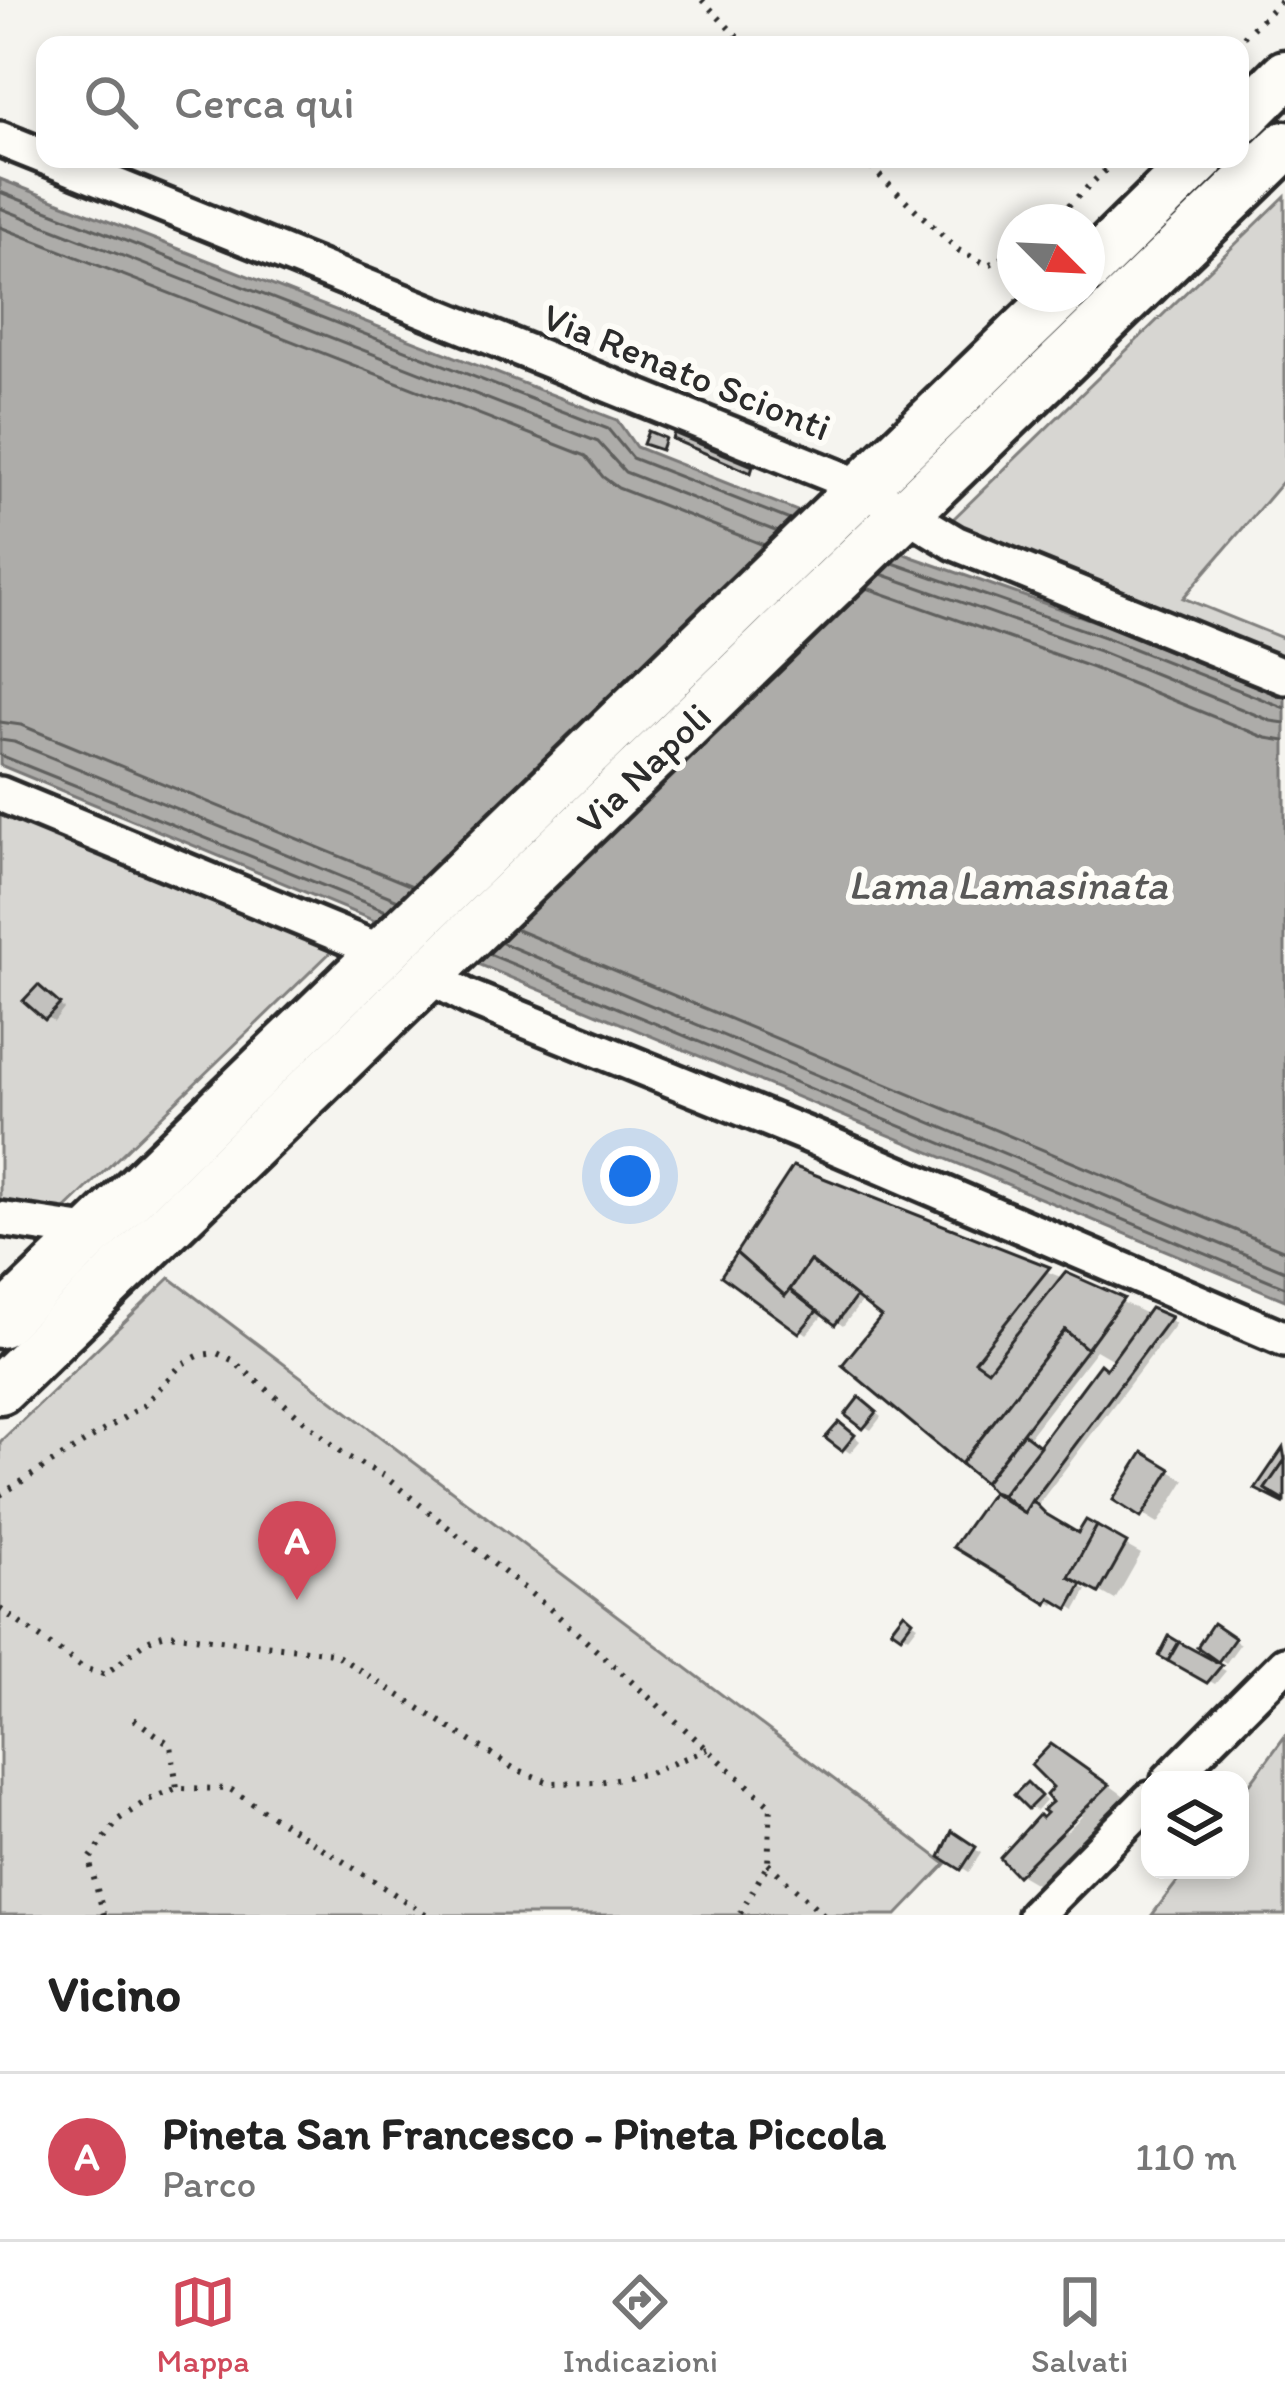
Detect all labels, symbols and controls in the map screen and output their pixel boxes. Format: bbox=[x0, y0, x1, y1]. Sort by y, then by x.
search box bbox=[36, 36, 1249, 168]
icon: search bbox=[78, 69, 144, 135]
text: Cerca qui bbox=[174, 75, 355, 129]
north arrow bbox=[997, 204, 1105, 312]
street label: Via Renato Scionti bbox=[536, 292, 838, 451]
street label: Via Napoli bbox=[566, 693, 720, 844]
water label: Lama Lamasinata bbox=[848, 859, 1168, 910]
your location bbox=[600, 1146, 660, 1206]
pin: A bbox=[258, 1501, 336, 1600]
map controls bbox=[1141, 1771, 1249, 1879]
button: layers bbox=[1141, 1771, 1249, 1879]
text: Vicino bbox=[48, 1963, 181, 2024]
text: Pineta San Francesco - Pineta Piccola bbox=[162, 2106, 886, 2160]
text: A bbox=[75, 2133, 99, 2180]
text: 110 m bbox=[1135, 2133, 1237, 2180]
text: Parco bbox=[162, 2160, 256, 2207]
tab: Mappa bbox=[157, 2269, 250, 2380]
tab: Indicazioni bbox=[563, 2269, 718, 2380]
tab: Salvati bbox=[1031, 2269, 1128, 2380]

